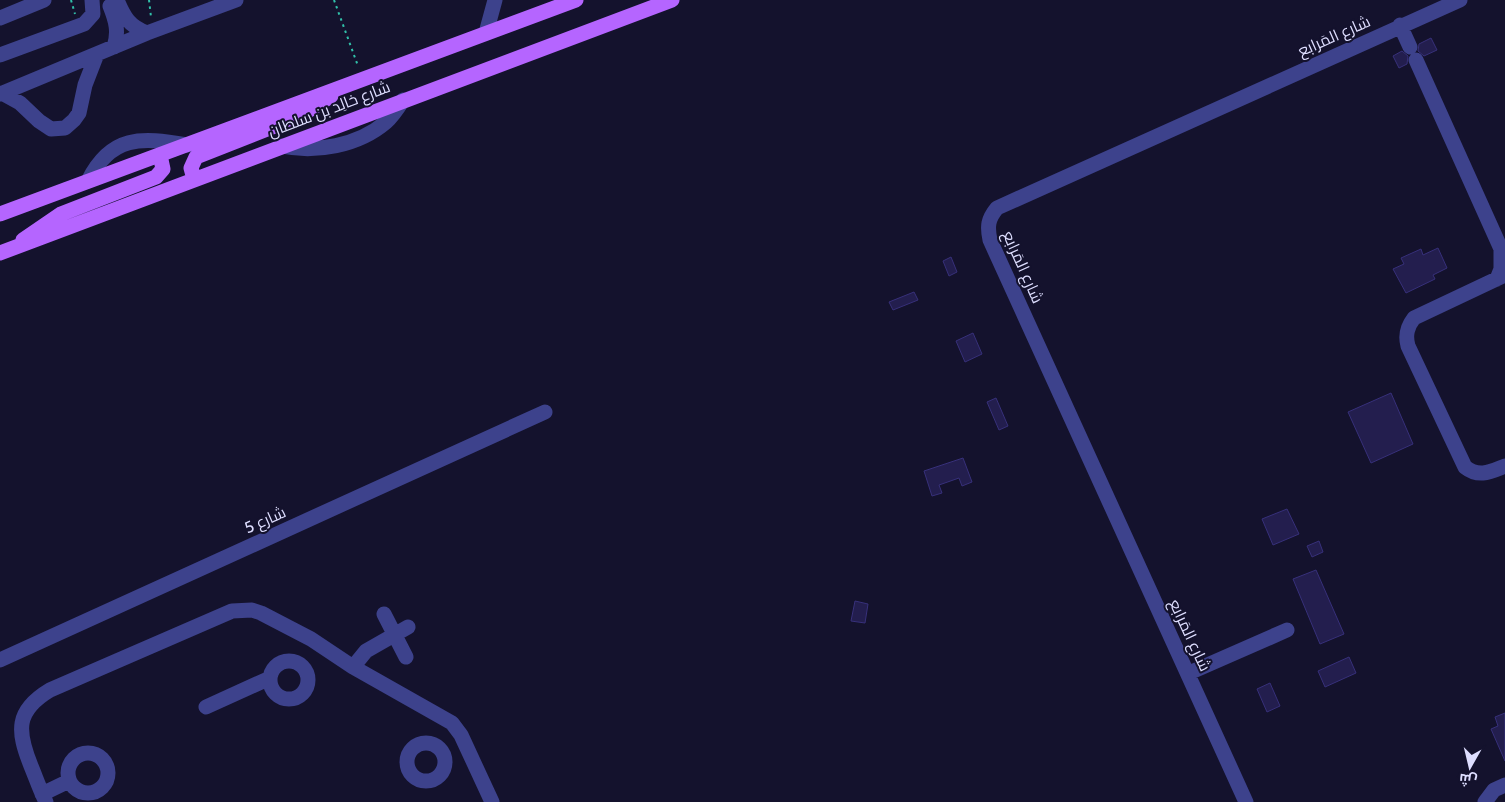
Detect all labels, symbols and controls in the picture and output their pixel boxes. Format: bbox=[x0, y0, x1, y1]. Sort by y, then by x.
street label: شارع المَرابع bbox=[1295, 12, 1374, 62]
street label: شارع خالِد بن سلطان bbox=[265, 77, 393, 143]
street label: شارع المَرابع bbox=[997, 228, 1047, 307]
street label: شارع 5 bbox=[241, 503, 289, 539]
street label: شارع المَرابع bbox=[1163, 596, 1215, 675]
north arrow bbox=[1445, 742, 1495, 792]
text: ش bbox=[1458, 770, 1478, 790]

